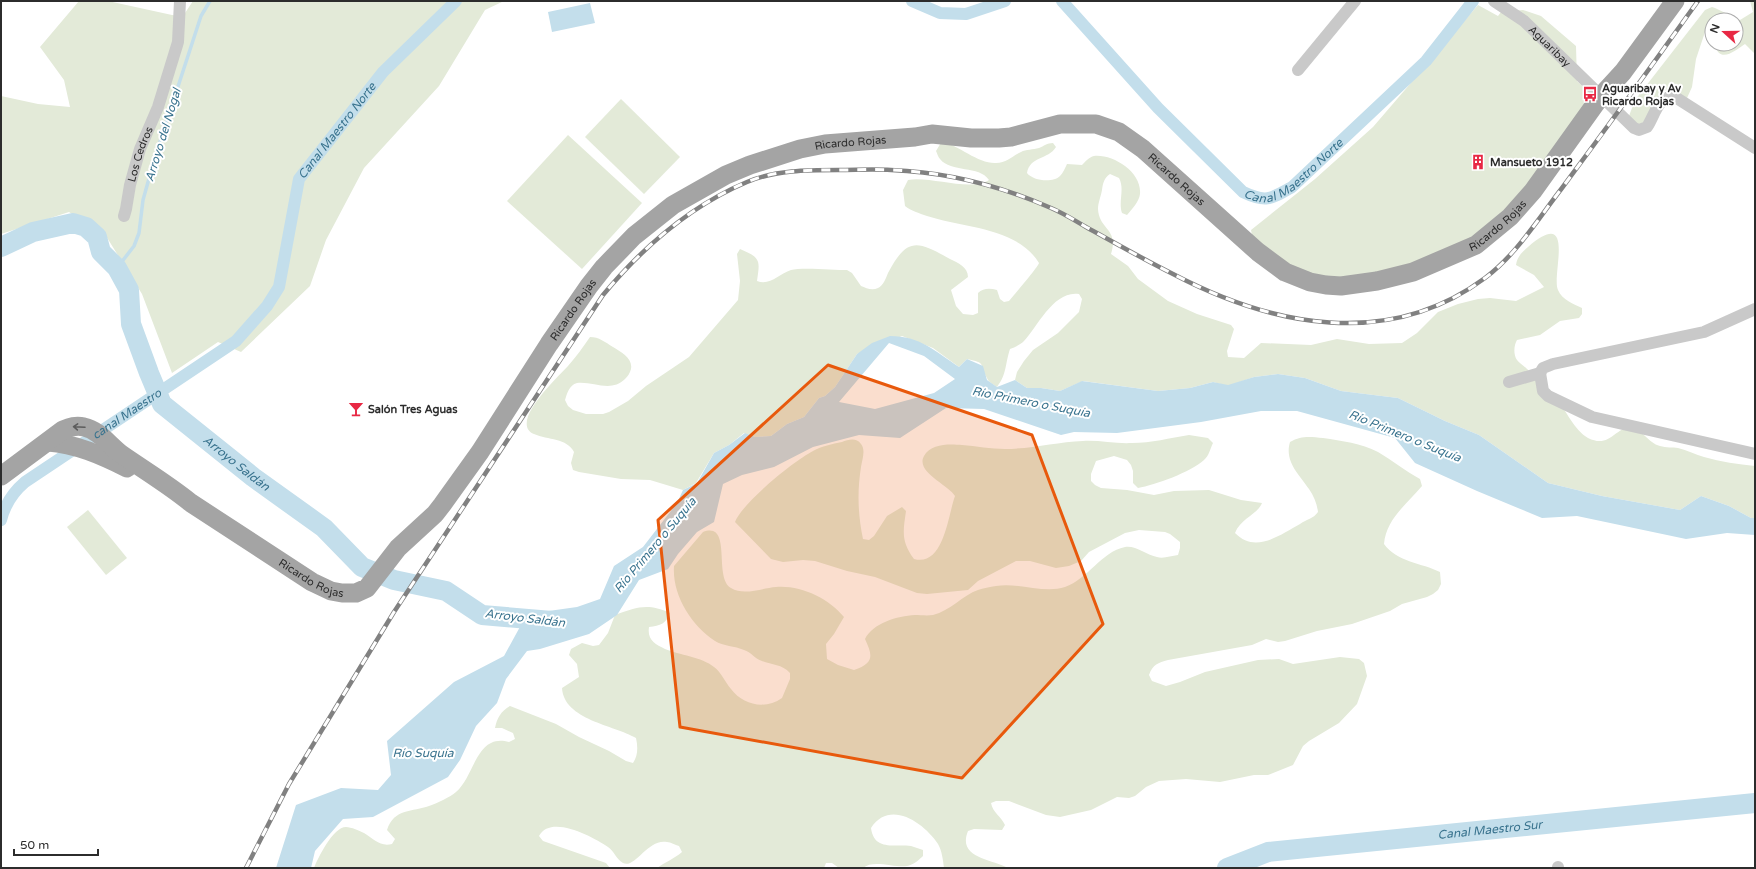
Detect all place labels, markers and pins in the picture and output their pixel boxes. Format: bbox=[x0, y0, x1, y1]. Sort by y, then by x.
place label: Aguaribay y Av Ricardo Rojas bbox=[1602, 82, 1681, 109]
bus stop icon: Aguaribay y Av Ricardo Rojas bbox=[1581, 85, 1599, 103]
building icon: Mansueto 1912 bbox=[1469, 153, 1487, 171]
place label: Mansueto 1912 bbox=[1490, 156, 1573, 169]
bar icon: Salón Tres Aguas bbox=[347, 400, 365, 418]
place label: Salón Tres Aguas bbox=[368, 403, 458, 417]

